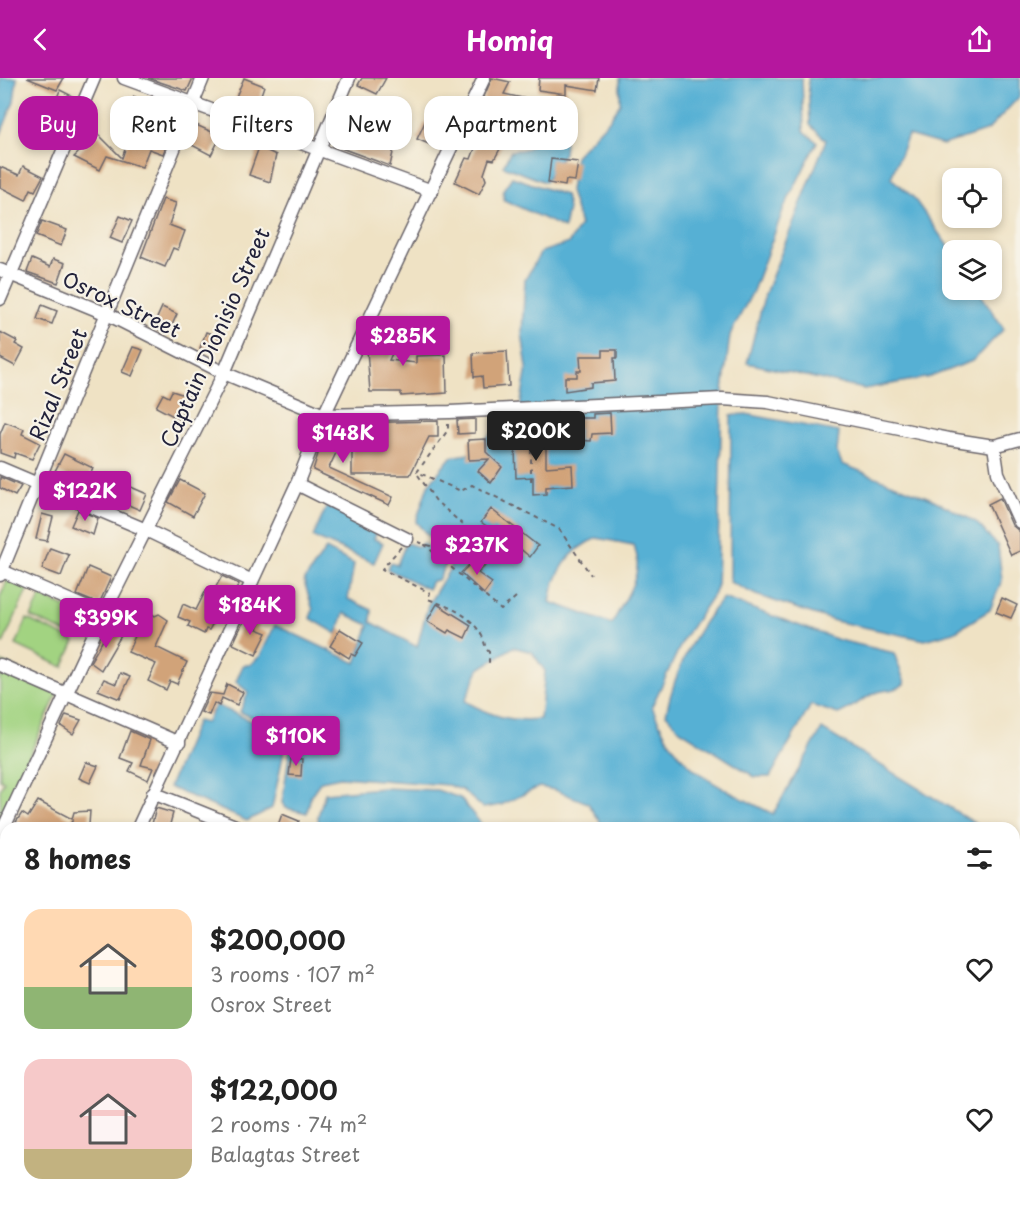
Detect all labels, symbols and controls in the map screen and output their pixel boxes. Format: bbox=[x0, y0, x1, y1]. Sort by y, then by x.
text: Homiq bbox=[466, 19, 554, 60]
icon: back bbox=[24, 23, 57, 56]
icon: share bbox=[963, 23, 996, 56]
chip: Buy bbox=[18, 96, 98, 150]
chip: Rent bbox=[110, 96, 198, 150]
chip: Filters bbox=[210, 96, 314, 150]
chip: New bbox=[326, 96, 412, 150]
chip: Apartment bbox=[424, 96, 578, 150]
map controls bbox=[942, 168, 1002, 300]
button: locate bbox=[942, 168, 1002, 228]
street label: Captain Dionisio Street bbox=[151, 222, 277, 452]
button: layers bbox=[942, 240, 1002, 300]
street label: Osrox Street bbox=[57, 262, 187, 344]
pin: $285K bbox=[361, 316, 445, 367]
text: $285K bbox=[370, 320, 436, 350]
street label: Rizal Street bbox=[20, 323, 94, 445]
pin: $200K bbox=[494, 411, 578, 462]
pin: $148K bbox=[301, 413, 385, 464]
text: $200K bbox=[501, 415, 571, 445]
text: $148K bbox=[312, 417, 374, 447]
pin: $122K bbox=[43, 471, 127, 522]
text: $122K bbox=[53, 475, 117, 505]
pin: $237K bbox=[435, 525, 519, 576]
text: $237K bbox=[445, 529, 509, 559]
pin: $184K bbox=[208, 585, 292, 636]
text: $184K bbox=[218, 589, 282, 619]
pin: $399K bbox=[64, 598, 148, 649]
text: $399K bbox=[74, 602, 138, 632]
pin: $110K bbox=[254, 716, 338, 767]
text: $110K bbox=[266, 720, 326, 750]
text: 8 homes bbox=[24, 839, 131, 878]
icon: filters bbox=[963, 842, 996, 875]
text: $200,000 bbox=[210, 920, 345, 959]
icon: home bbox=[72, 933, 144, 1005]
icon: heart bbox=[963, 953, 996, 986]
text: 3 rooms · 107 m² bbox=[210, 959, 375, 989]
text: Osrox Street bbox=[210, 989, 332, 1019]
text: $122,000 bbox=[210, 1070, 338, 1109]
icon: home bbox=[72, 1083, 144, 1155]
icon: heart bbox=[963, 1103, 996, 1136]
text: 2 rooms · 74 m² bbox=[210, 1109, 367, 1139]
text: Balagtas Street bbox=[210, 1139, 360, 1169]

